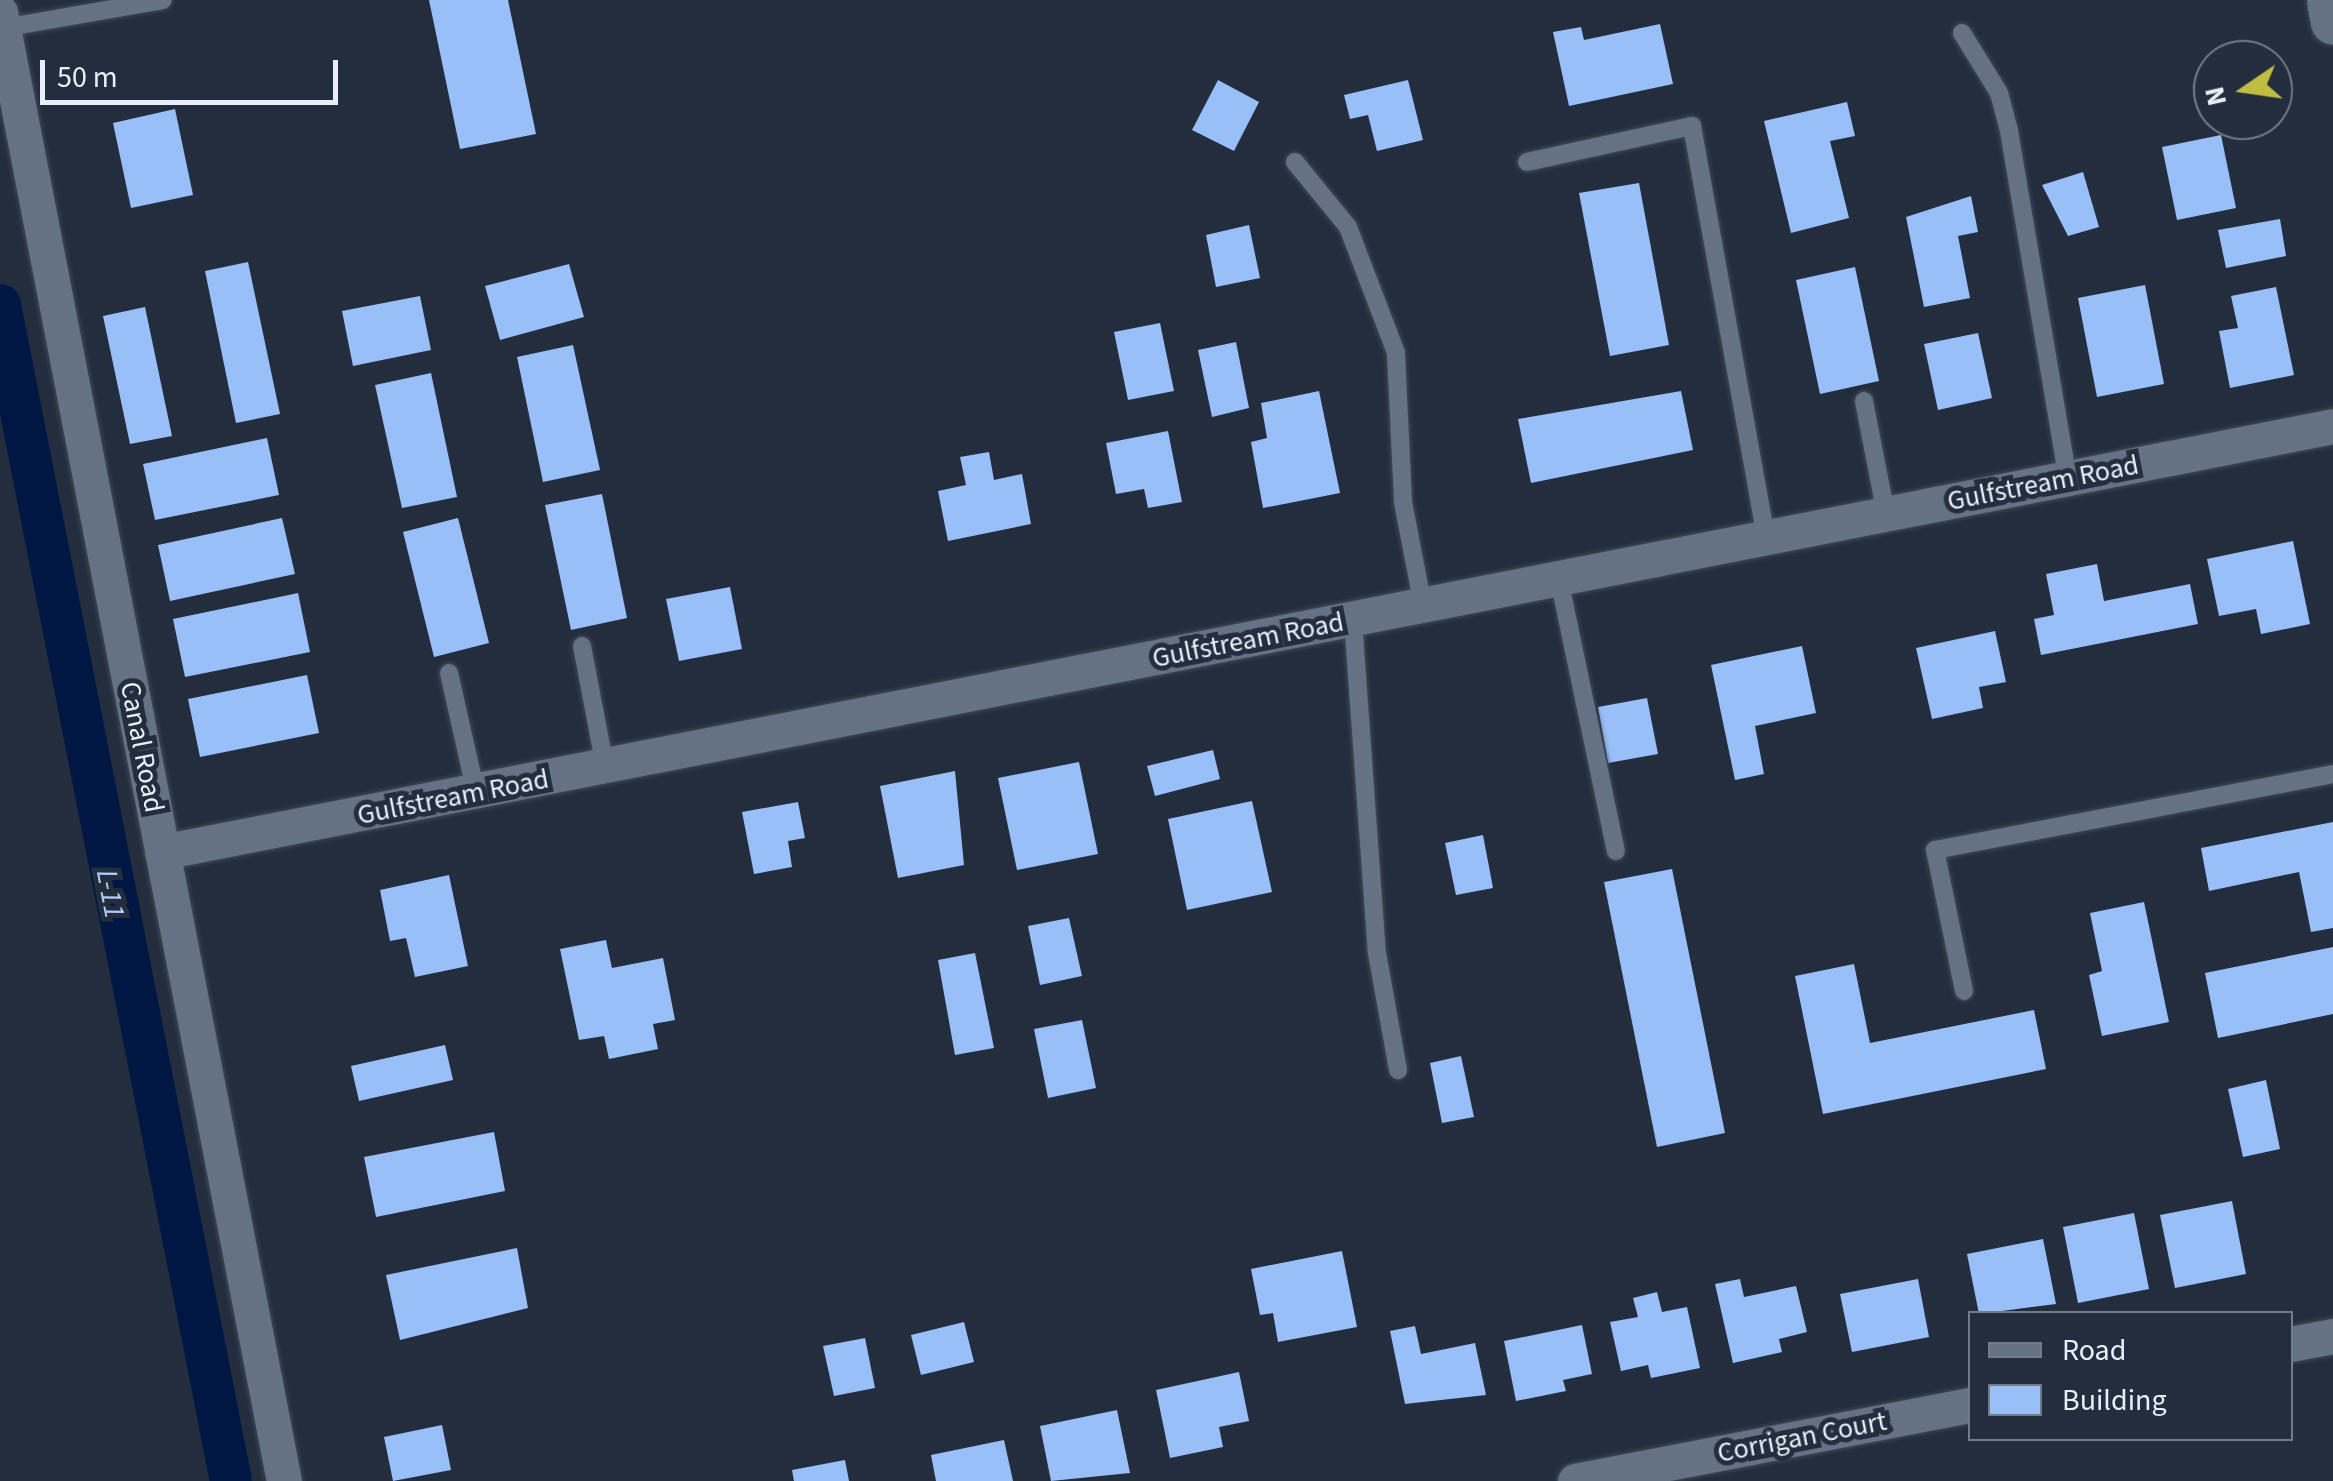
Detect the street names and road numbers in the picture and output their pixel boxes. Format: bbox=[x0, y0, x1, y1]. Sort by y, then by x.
street label: Gulfstream Road bbox=[1944, 448, 2142, 518]
street label: Gulfstream Road bbox=[1149, 605, 1347, 675]
street label: Canal Road bbox=[113, 679, 171, 815]
street label: Gulfstream Road bbox=[354, 762, 552, 832]
street label: Corrigan Court bbox=[1714, 1404, 1890, 1470]

